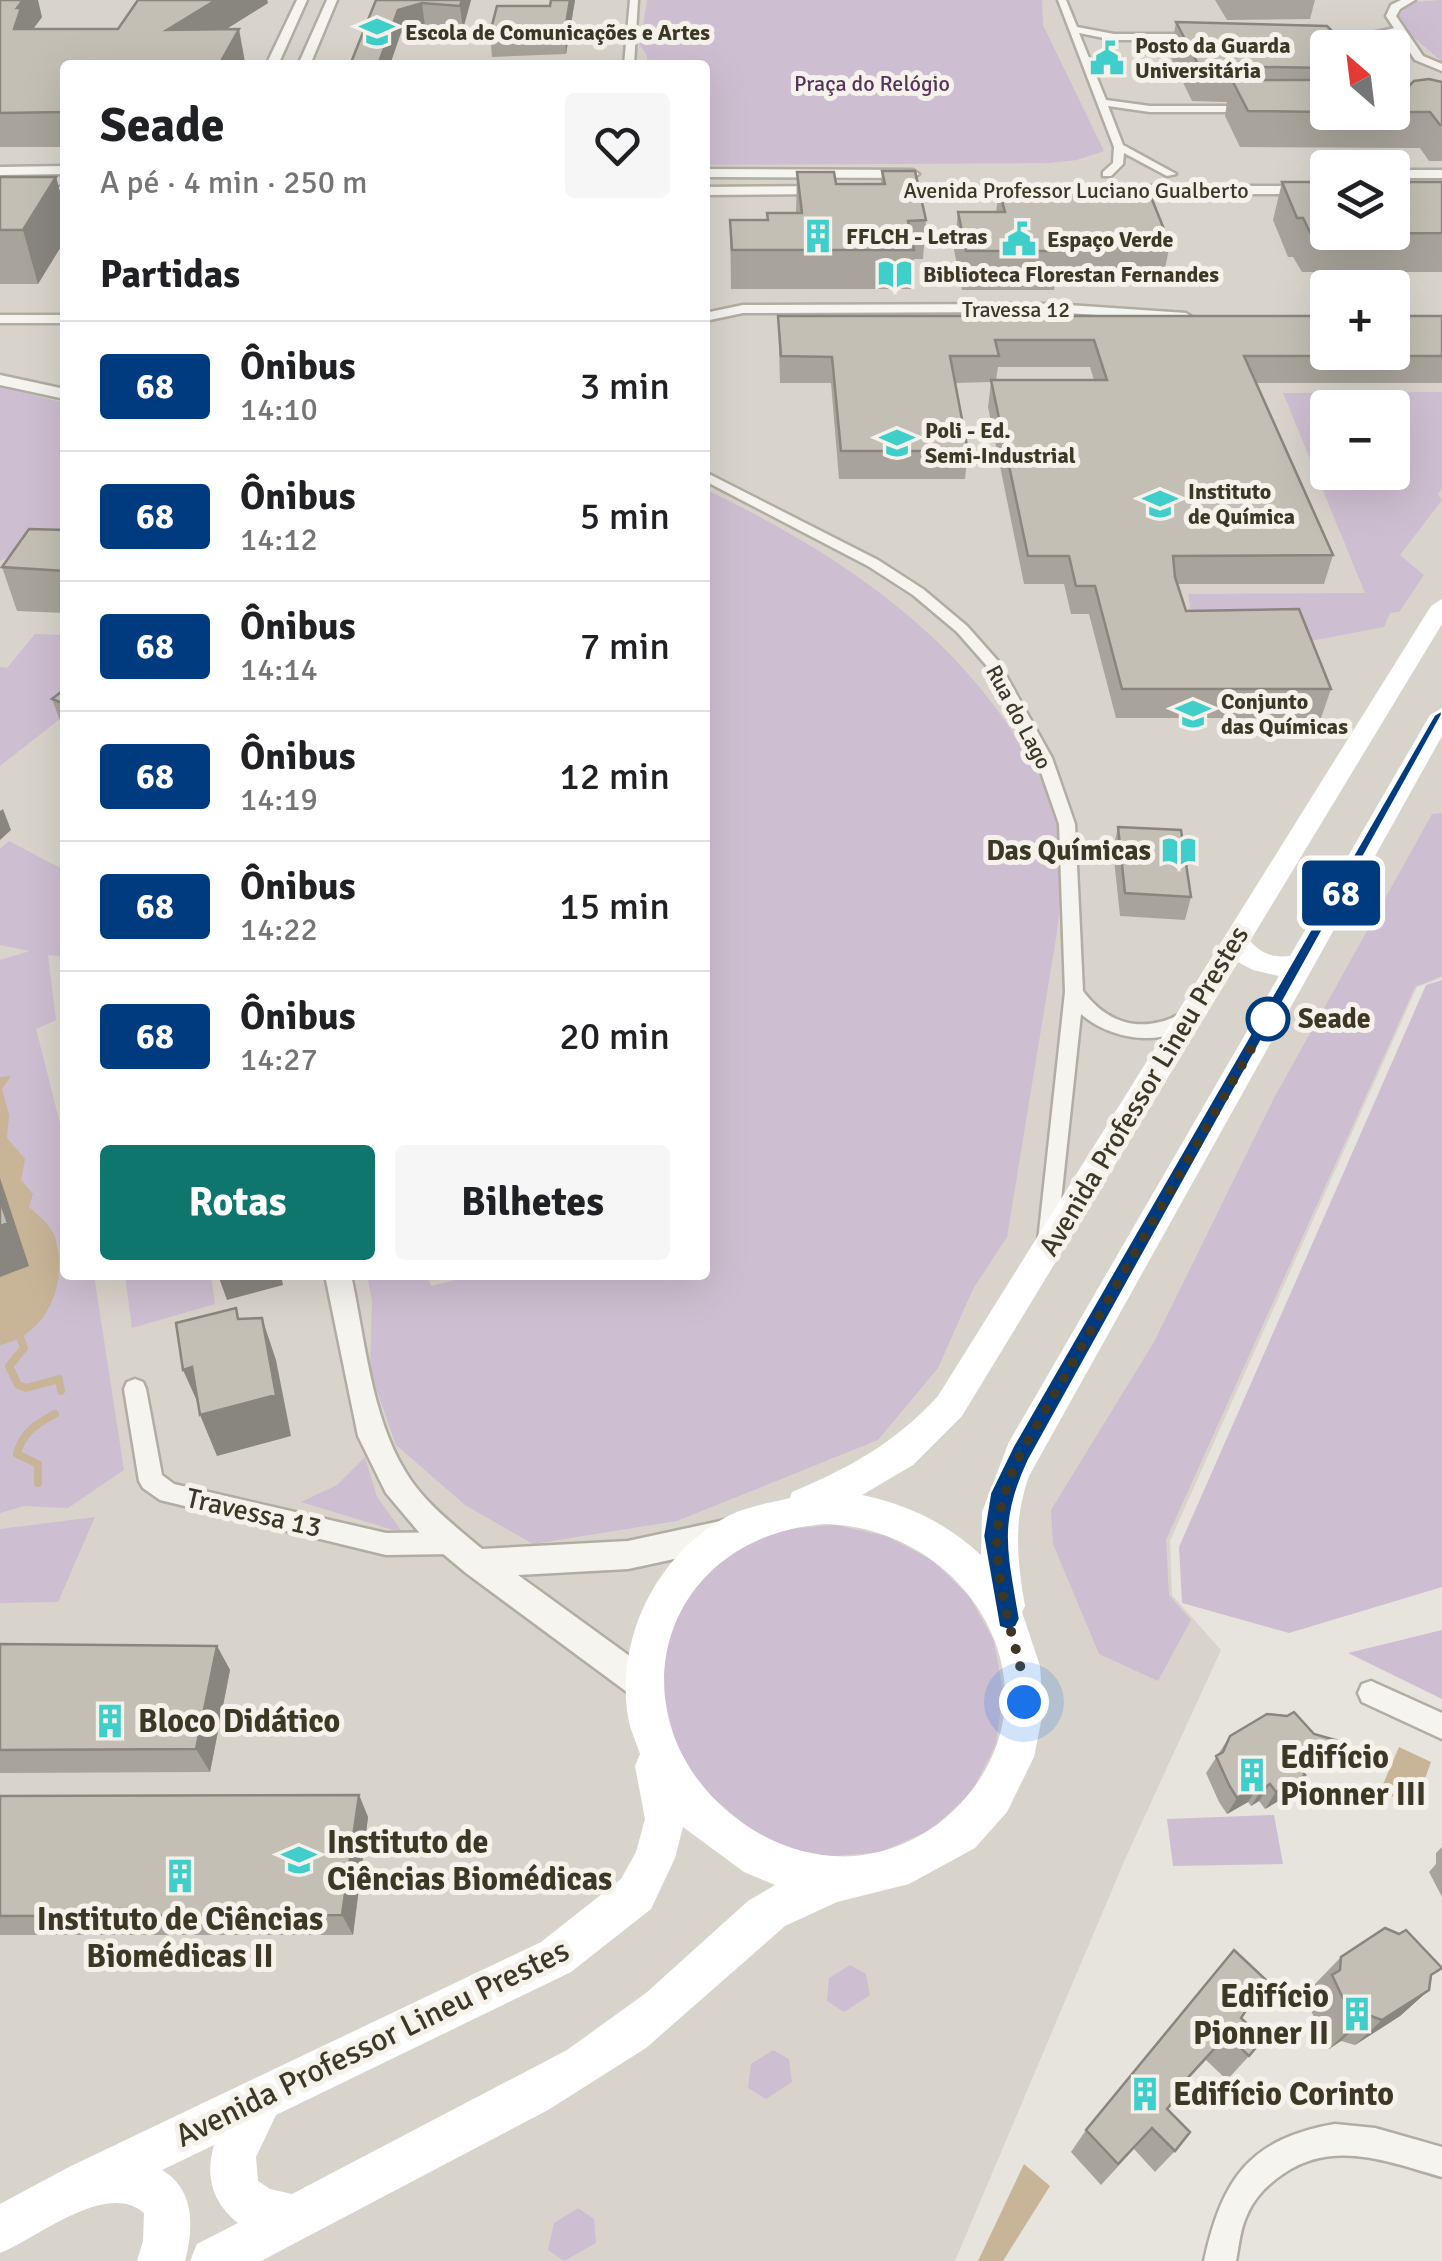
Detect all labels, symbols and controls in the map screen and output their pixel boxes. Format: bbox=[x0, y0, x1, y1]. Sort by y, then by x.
school or university icon: Escola de Comunicações e Artes bbox=[358, 13, 396, 51]
place label: Escola de Comunicações e Artes bbox=[405, 19, 710, 46]
north arrow bbox=[1310, 30, 1410, 130]
map controls bbox=[1310, 30, 1410, 490]
place label: Posto da Guarda Universitária bbox=[1135, 32, 1290, 84]
public building icon: Posto da Guarda Universitária bbox=[1088, 39, 1126, 77]
park label: Praça do Relógio bbox=[794, 70, 950, 97]
button: heart bbox=[565, 93, 670, 198]
text: Seade bbox=[100, 96, 225, 155]
button: layers bbox=[1310, 150, 1410, 250]
text: A pé · 4 min · 250 m bbox=[100, 163, 368, 202]
street label: Avenida Professor Luciano Gualberto bbox=[903, 177, 1249, 204]
building icon: FFLCH - Letras bbox=[799, 217, 837, 255]
public building icon: Espaço Verde bbox=[1000, 220, 1038, 258]
place label: FFLCH - Letras bbox=[846, 223, 987, 250]
place label: Espaço Verde bbox=[1047, 226, 1174, 253]
text: Partidas bbox=[100, 251, 240, 298]
library icon: Biblioteca Florestan Fernandes bbox=[876, 255, 914, 293]
place label: Biblioteca Florestan Fernandes bbox=[923, 261, 1219, 288]
button: + bbox=[1310, 270, 1410, 370]
street label: Travessa 12 bbox=[962, 296, 1070, 323]
text: Ônibus bbox=[240, 343, 355, 390]
text: 3 min bbox=[580, 363, 670, 410]
text: 68 bbox=[136, 365, 174, 408]
text: 14:10 bbox=[240, 390, 318, 429]
button: − bbox=[1310, 390, 1410, 490]
place label: Poli - Ed. Semi-Industrial bbox=[925, 417, 1076, 469]
school or university icon: Poli - Ed. Semi-Industrial bbox=[878, 424, 916, 462]
text: Ônibus bbox=[240, 473, 355, 520]
place label: Instituto de Química bbox=[1188, 478, 1295, 530]
school or university icon: Instituto de Química bbox=[1141, 485, 1179, 523]
text: 5 min bbox=[580, 493, 670, 540]
text: 68 bbox=[136, 495, 174, 538]
text: 14:12 bbox=[240, 520, 318, 559]
text: Ônibus bbox=[240, 603, 355, 650]
text: 7 min bbox=[580, 623, 670, 670]
text: 68 bbox=[136, 625, 174, 668]
text: 14:14 bbox=[240, 650, 318, 689]
street label: Rua do Lago bbox=[980, 660, 1058, 774]
place label: Conjunto das Químicas bbox=[1221, 688, 1348, 740]
school or university icon: Conjunto das Químicas bbox=[1174, 695, 1212, 733]
text: Ônibus bbox=[240, 733, 355, 780]
text: 12 min bbox=[559, 753, 670, 800]
text: 68 bbox=[136, 755, 174, 798]
text: 14:19 bbox=[240, 780, 318, 819]
library icon: Das Químicas bbox=[1160, 832, 1198, 870]
place label: Das Químicas bbox=[986, 834, 1151, 868]
line badge: 68 bbox=[1296, 860, 1386, 926]
text: Ônibus bbox=[240, 863, 355, 910]
text: 68 bbox=[1322, 872, 1360, 915]
text: 15 min bbox=[559, 883, 670, 930]
text: 68 bbox=[136, 885, 174, 928]
text: 14:22 bbox=[240, 910, 318, 949]
street label: Avenida Professor Lineu Prestes bbox=[1032, 920, 1256, 1262]
text: Ônibus bbox=[240, 993, 355, 1040]
marker: Seade bbox=[1247, 998, 1289, 1040]
place label: Seade bbox=[1298, 1002, 1371, 1036]
text: 20 min bbox=[559, 1013, 670, 1060]
text: 68 bbox=[136, 1015, 174, 1058]
text: 14:27 bbox=[240, 1040, 318, 1079]
button: Rotas bbox=[100, 1145, 375, 1260]
button: Bilhetes bbox=[395, 1145, 670, 1260]
street label: Travessa 13 bbox=[183, 1481, 325, 1545]
your location bbox=[999, 1677, 1049, 1727]
building icon: Bloco Didático bbox=[91, 1702, 129, 1740]
place label: Bloco Didático bbox=[138, 1702, 340, 1741]
place label: Edifício Pionner III bbox=[1280, 1738, 1426, 1814]
building icon: Edifício Pionner III bbox=[1233, 1756, 1271, 1794]
place label: Instituto de Ciências Biomédicas bbox=[327, 1823, 612, 1899]
school or university icon: Instituto de Ciências Biomédicas bbox=[280, 1841, 318, 1879]
building icon: Instituto de Ciências Biomédicas II bbox=[161, 1857, 199, 1895]
place label: Instituto de Ciências Biomédicas II bbox=[37, 1900, 323, 1976]
street label: Avenida Professor Lineu Prestes bbox=[169, 1931, 575, 2155]
place label: Edifício Pionner II bbox=[1193, 1977, 1329, 2053]
building icon: Edifício Pionner II bbox=[1338, 1995, 1376, 2033]
building icon: Edifício Corinto bbox=[1126, 2075, 1164, 2113]
place label: Edifício Corinto bbox=[1173, 2075, 1394, 2114]

